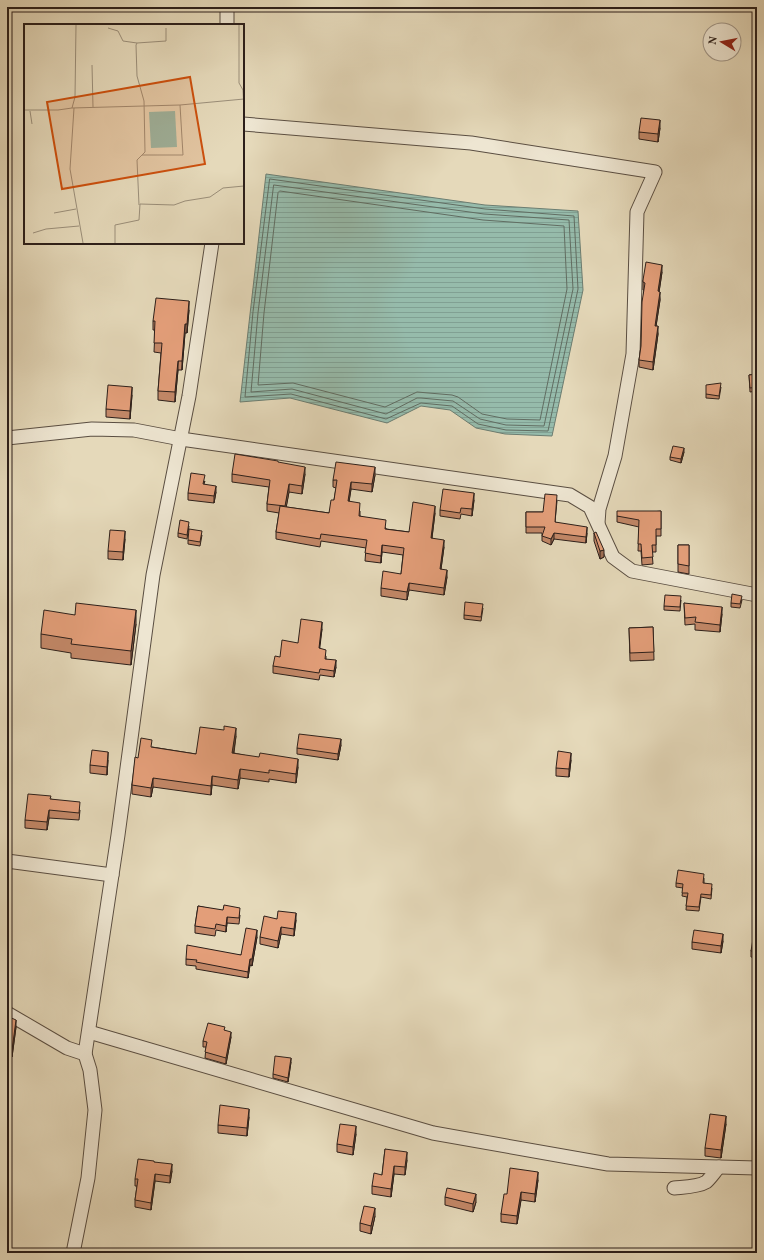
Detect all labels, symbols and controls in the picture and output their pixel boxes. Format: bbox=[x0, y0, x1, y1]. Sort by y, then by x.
north arrow bbox=[702, 22, 742, 62]
inset map bbox=[24, 24, 244, 244]
text: N bbox=[706, 35, 722, 46]

